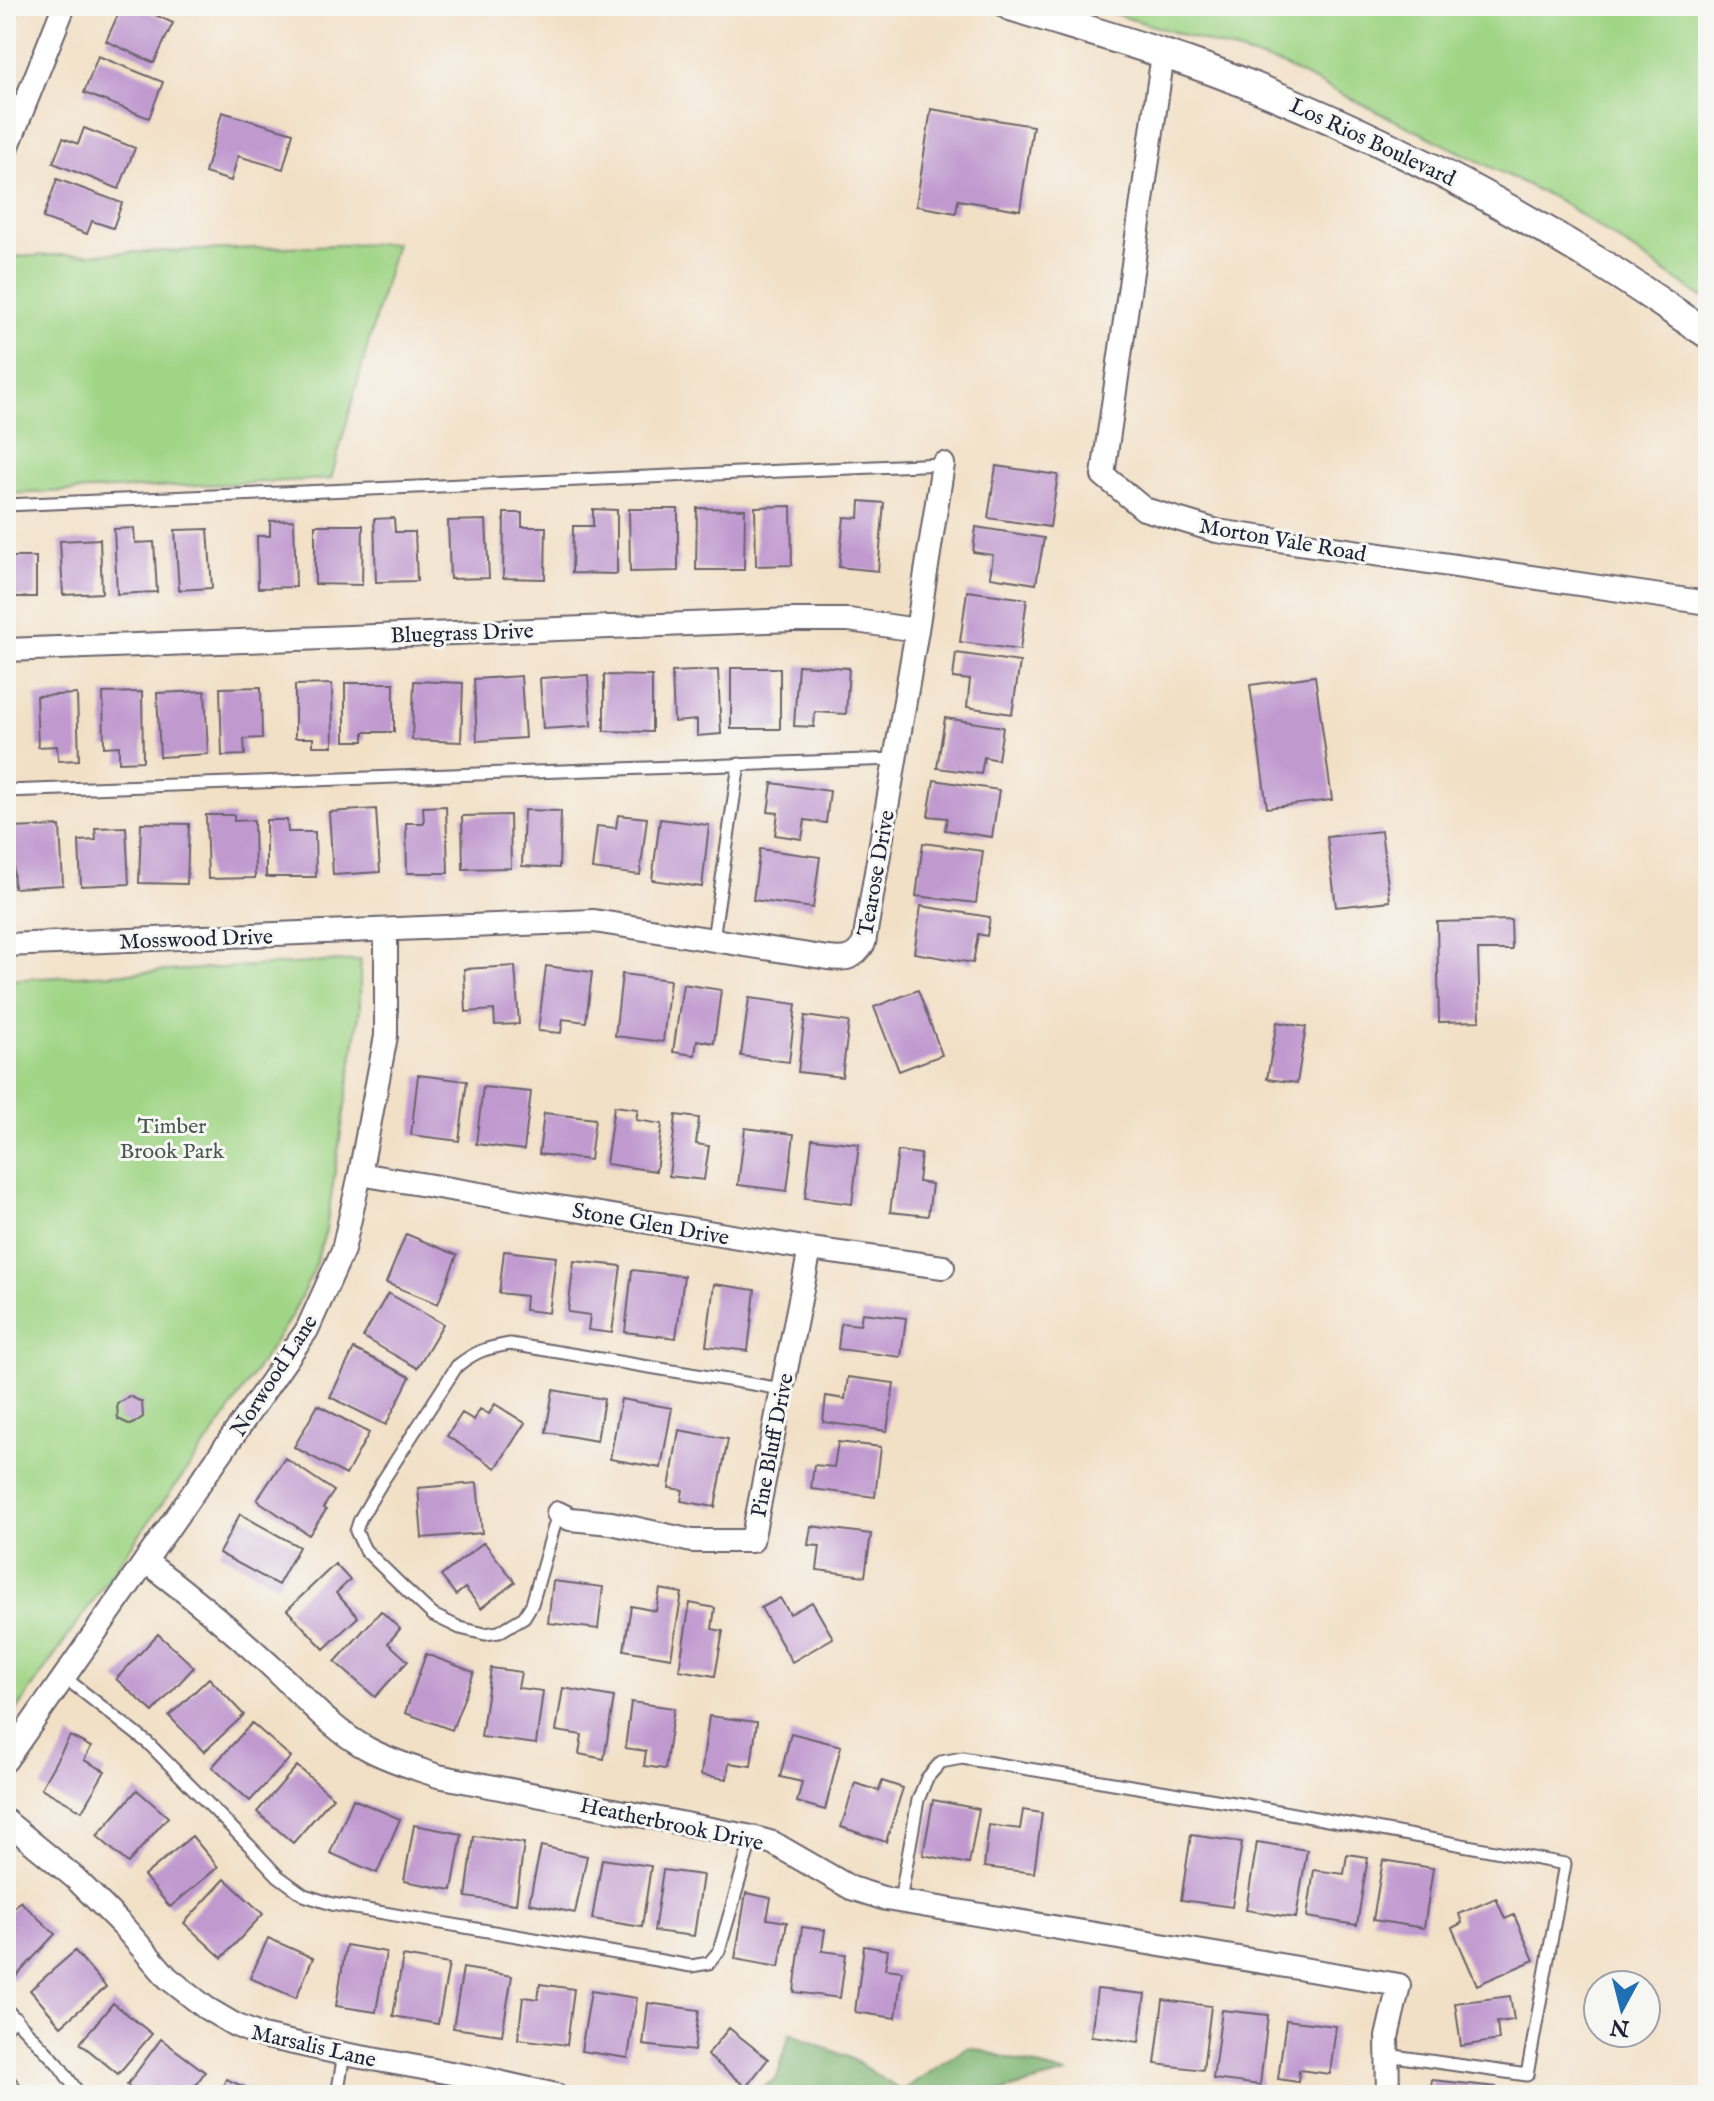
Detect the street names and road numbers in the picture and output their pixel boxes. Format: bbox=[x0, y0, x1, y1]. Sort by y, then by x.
street label: Los Rios Boulevard bbox=[1285, 92, 1460, 194]
street label: Morton Vale Road bbox=[1197, 512, 1369, 569]
street label: Bluegrass Drive bbox=[390, 618, 534, 650]
street label: Tearose Drive bbox=[852, 808, 902, 939]
street label: Mosswood Drive bbox=[119, 923, 273, 957]
street label: Stone Glen Drive bbox=[570, 1197, 731, 1253]
street label: Norwood Lane bbox=[225, 1310, 324, 1442]
street label: Pine Bluff Drive bbox=[745, 1371, 801, 1520]
street label: Heatherbrook Drive bbox=[577, 1792, 766, 1858]
street label: Marsalis Lane bbox=[249, 2019, 379, 2075]

